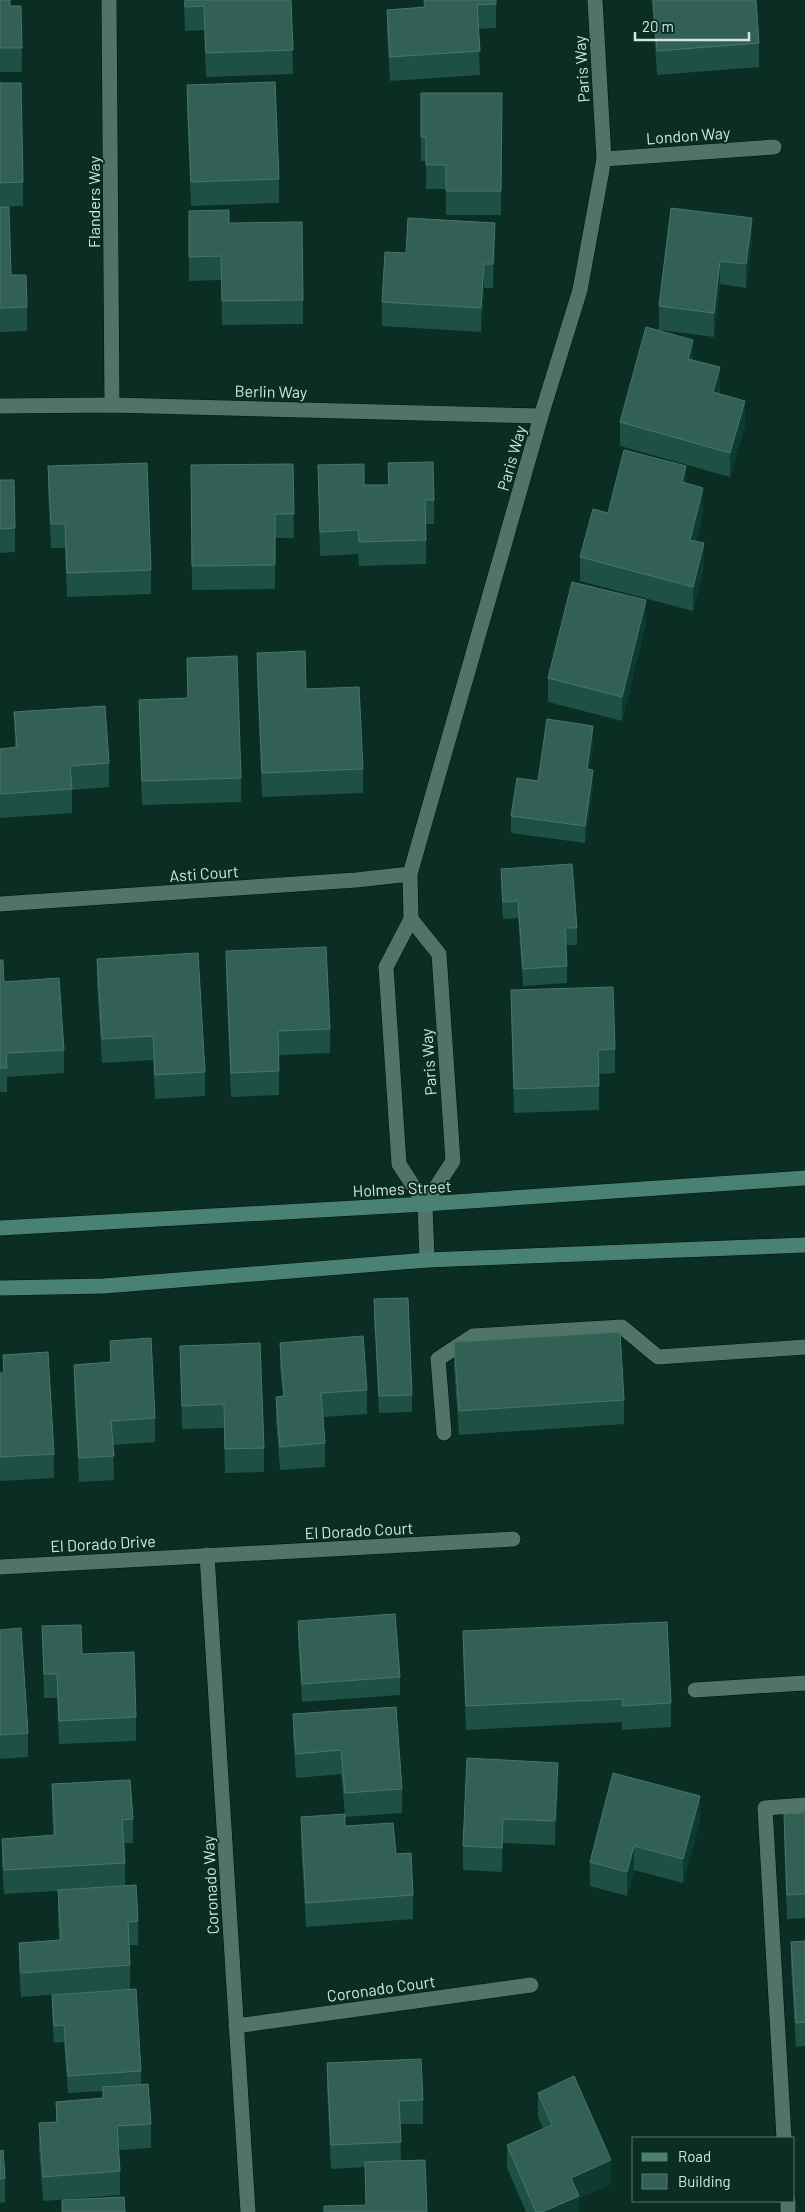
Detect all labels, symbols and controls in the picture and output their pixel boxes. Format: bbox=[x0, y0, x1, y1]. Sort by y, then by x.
scale bar bbox=[635, 10, 749, 42]
text: 20 m bbox=[642, 17, 674, 35]
street label: Paris Way bbox=[569, 34, 593, 103]
street label: London Way bbox=[645, 123, 731, 147]
street label: Flanders Way bbox=[84, 155, 103, 248]
street label: Berlin Way bbox=[234, 381, 308, 401]
street label: Paris Way bbox=[493, 423, 530, 493]
street label: Asti Court bbox=[169, 861, 239, 885]
street label: Paris Way bbox=[416, 1027, 440, 1096]
street label: Holmes Street bbox=[352, 1176, 452, 1200]
street label: El Dorado Court bbox=[304, 1518, 414, 1542]
street label: El Dorado Drive bbox=[50, 1531, 156, 1555]
street label: Coronado Way bbox=[198, 1834, 222, 1935]
street label: Coronado Court bbox=[326, 1971, 436, 2005]
legend bbox=[632, 2137, 795, 2202]
text: Road bbox=[678, 2147, 711, 2165]
text: Building bbox=[678, 2172, 731, 2190]

